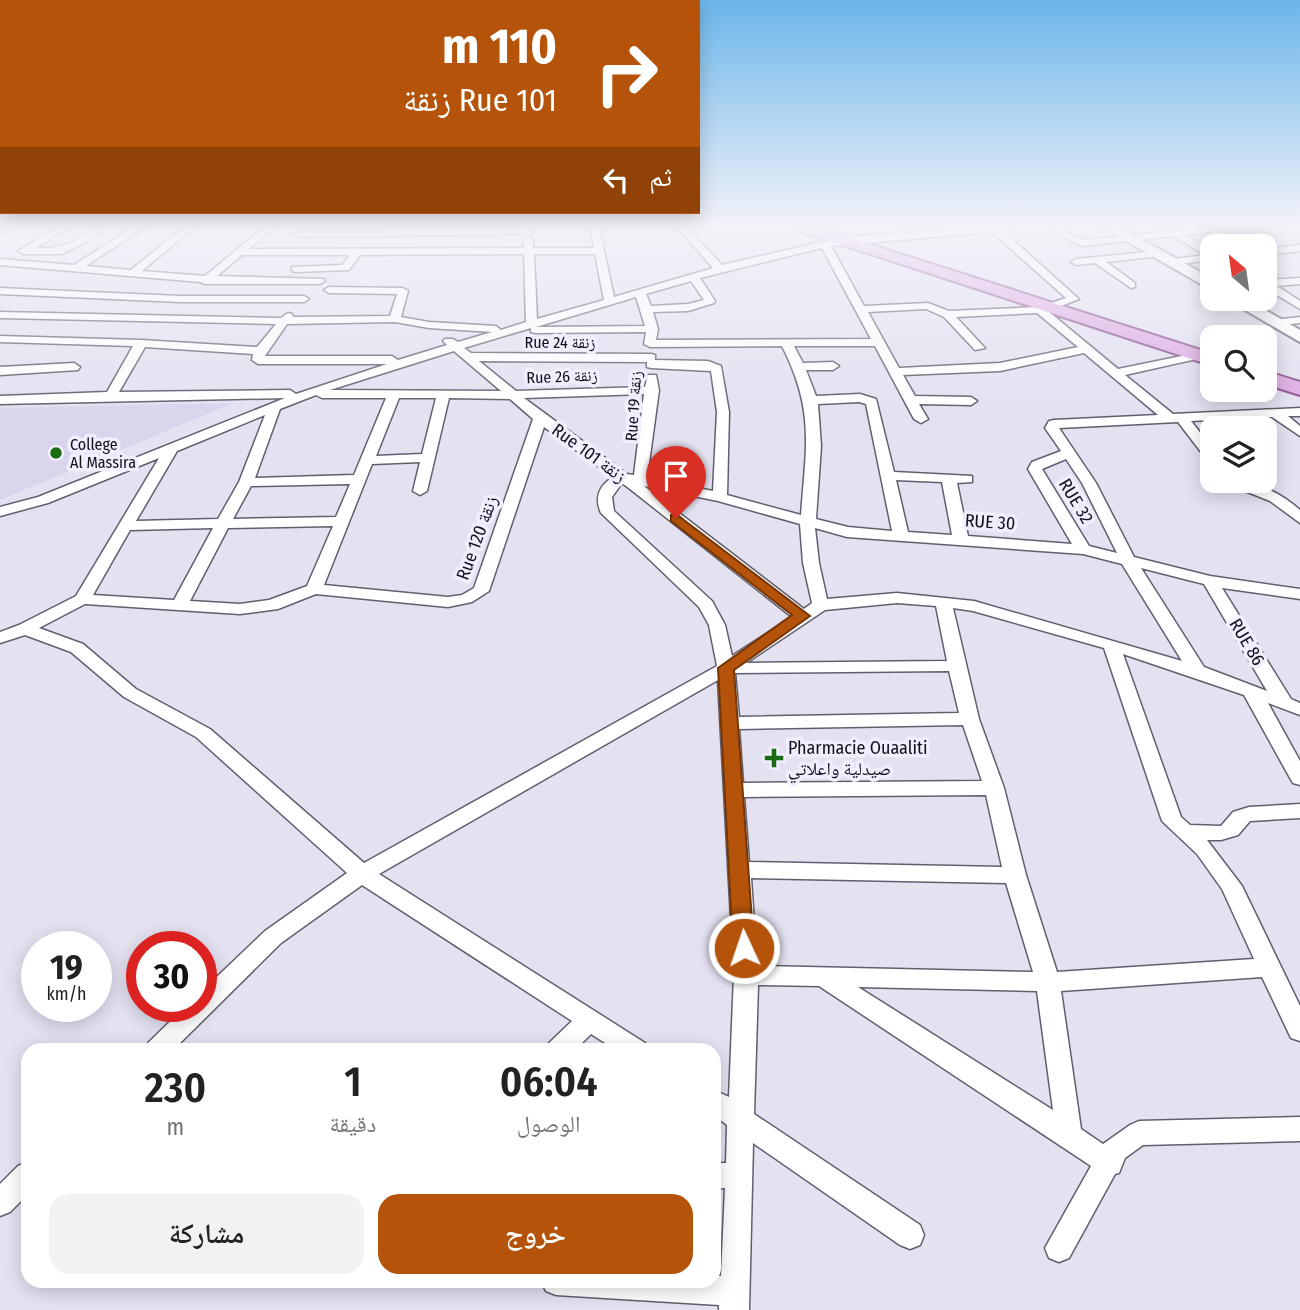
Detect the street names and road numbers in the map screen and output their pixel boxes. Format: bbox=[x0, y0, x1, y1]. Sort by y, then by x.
street label: Rue 24 زنقة bbox=[524, 333, 596, 352]
street label: Rue 26 زنقة bbox=[526, 366, 598, 387]
street label: Rue 19 زنقة bbox=[622, 370, 645, 442]
street label: Rue 101 زنقة bbox=[548, 419, 631, 487]
street label: RUE 32 bbox=[1054, 474, 1098, 528]
street label: Rue 120 زنقة bbox=[452, 493, 502, 583]
street label: RUE 30 bbox=[964, 509, 1016, 535]
street label: RUE 86 bbox=[1224, 615, 1270, 670]

